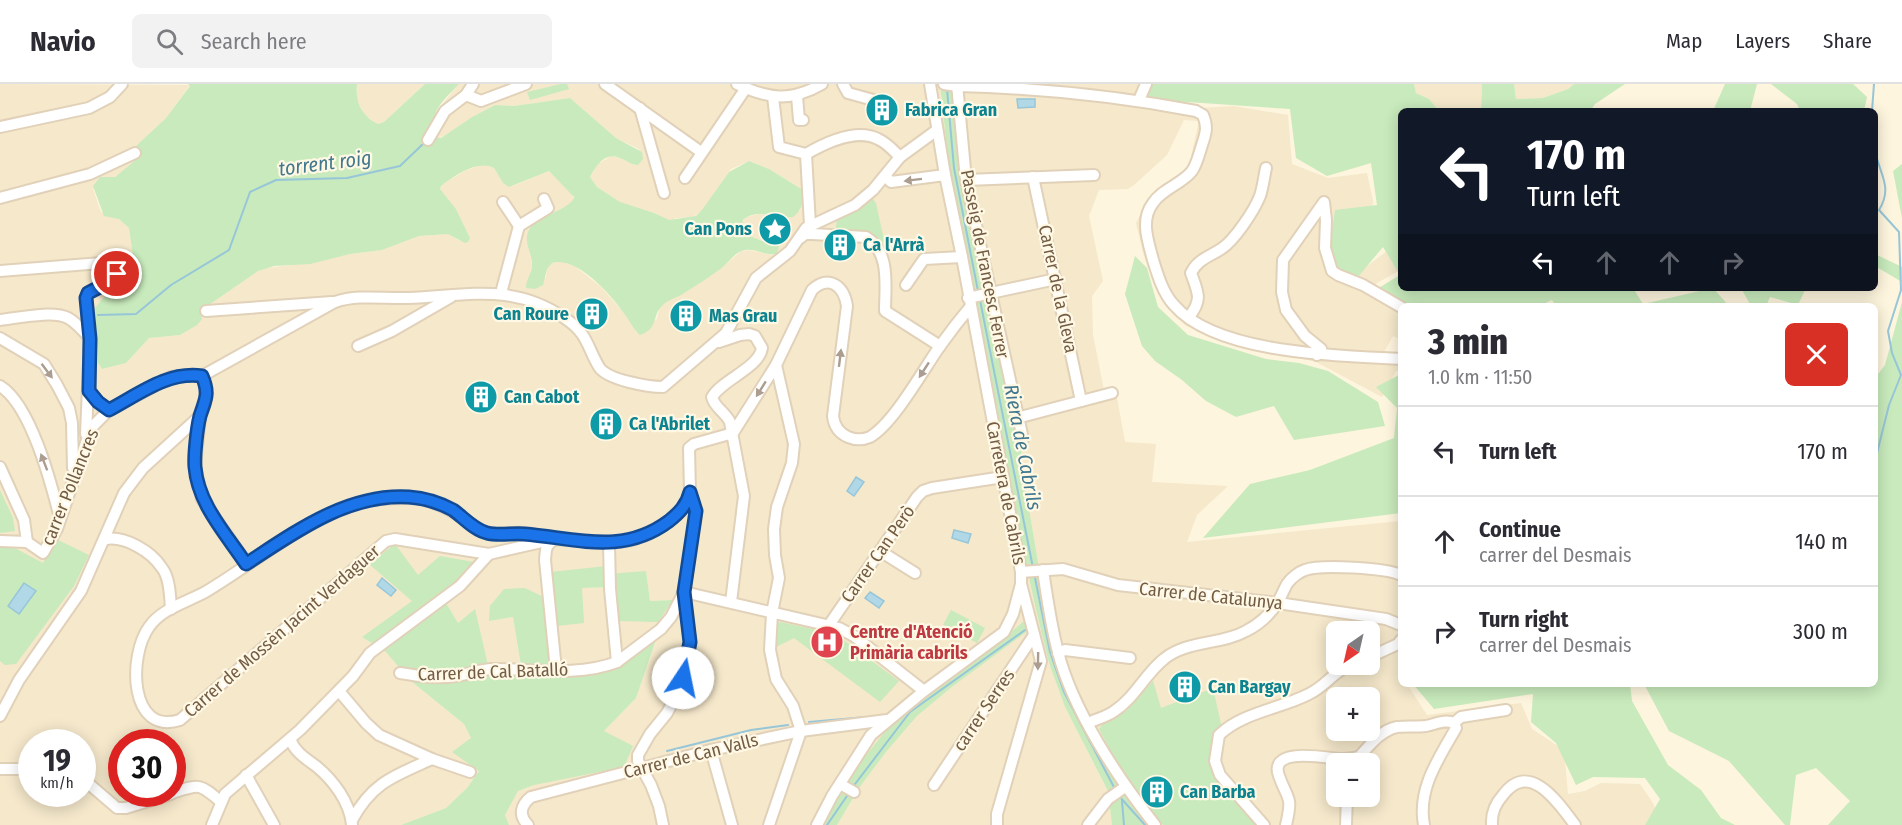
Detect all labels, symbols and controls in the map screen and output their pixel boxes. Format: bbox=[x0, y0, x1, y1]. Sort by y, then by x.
search box bbox=[132, 14, 552, 68]
text: Navio bbox=[30, 25, 96, 58]
icon: search bbox=[153, 25, 186, 58]
text: Search here bbox=[201, 28, 307, 55]
text: Map bbox=[1666, 28, 1702, 54]
text: Layers bbox=[1735, 28, 1790, 54]
text: Share bbox=[1823, 28, 1872, 54]
building icon: Fabrica Gran bbox=[864, 92, 900, 128]
place label: Fabrica Gran bbox=[905, 99, 997, 121]
text: 170 m bbox=[1527, 130, 1626, 180]
icon: left bbox=[1428, 132, 1506, 210]
water label: torrent roig bbox=[277, 145, 373, 181]
street label: Passeig de Francesc Ferrer bbox=[956, 168, 1014, 361]
one-way arrow bbox=[904, 175, 923, 184]
text: Turn left bbox=[1527, 181, 1620, 213]
place icon: Can Pons bbox=[757, 211, 793, 247]
place label: Can Pons bbox=[684, 218, 752, 240]
street label: Carrer de la Gleva bbox=[1034, 223, 1082, 355]
building icon: Ca l'Arrà bbox=[822, 227, 858, 263]
place label: Ca l'Arrà bbox=[863, 234, 925, 256]
icon: left bbox=[1527, 246, 1560, 279]
icon: ahead bbox=[1590, 246, 1623, 279]
icon: ahead bbox=[1653, 246, 1686, 279]
icon: right bbox=[1716, 246, 1749, 279]
pin bbox=[91, 248, 142, 299]
icon: arrive bbox=[100, 257, 133, 290]
building icon: Can Roure bbox=[574, 296, 610, 332]
building icon: Mas Grau bbox=[668, 298, 704, 334]
place label: Can Roure bbox=[494, 303, 569, 325]
place label: Mas Grau bbox=[709, 305, 777, 327]
text: 3 min bbox=[1428, 320, 1508, 364]
button: close bbox=[1785, 323, 1848, 386]
one-way arrow bbox=[836, 349, 845, 368]
one-way arrow bbox=[41, 362, 53, 378]
one-way arrow bbox=[919, 362, 930, 378]
text: 1.0 km · 11:50 bbox=[1428, 365, 1533, 389]
building icon: Can Cabot bbox=[463, 379, 499, 415]
one-way arrow bbox=[755, 381, 766, 397]
water label: Riera de Cabrils bbox=[999, 382, 1047, 512]
place label: Can Cabot bbox=[504, 386, 580, 408]
building icon: Ca l'Abrilet bbox=[588, 406, 624, 442]
place label: Ca l'Abrilet bbox=[629, 413, 711, 435]
street label: Carretera de Cabrils bbox=[981, 420, 1031, 567]
street label: carrer Pollancres bbox=[37, 425, 104, 549]
icon: left bbox=[1428, 435, 1461, 468]
text: Turn left bbox=[1479, 438, 1557, 465]
text: 170 m bbox=[1797, 438, 1848, 465]
one-way arrow bbox=[38, 453, 48, 471]
street label: Carrer Can Però bbox=[836, 501, 920, 607]
text: Continue bbox=[1479, 516, 1561, 543]
icon: ahead bbox=[1428, 525, 1461, 558]
text: 140 m bbox=[1795, 528, 1848, 555]
street label: Carrer de Mossèn Jacint Verdaguer bbox=[180, 540, 385, 722]
text: carrer del Desmais bbox=[1479, 543, 1632, 567]
street label: Carrer de Catalunya bbox=[1138, 578, 1284, 615]
text: Turn right bbox=[1479, 606, 1568, 633]
icon: right bbox=[1428, 615, 1461, 648]
text: 300 m bbox=[1793, 618, 1848, 645]
place label: Centre d'Atenció Primària cabrils bbox=[850, 621, 973, 664]
north arrow bbox=[1326, 621, 1380, 675]
map controls bbox=[1326, 621, 1380, 807]
hospital icon: Centre d'Atenció Primària cabrils bbox=[809, 624, 845, 660]
text: carrer del Desmais bbox=[1479, 633, 1632, 657]
position arrow bbox=[651, 646, 715, 710]
one-way arrow bbox=[1033, 652, 1043, 671]
street label: Carrer de Cal Batalló bbox=[417, 658, 569, 686]
street label: carrer Serres bbox=[949, 665, 1020, 755]
building icon: Can Bargay bbox=[1167, 669, 1203, 705]
place label: Can Bargay bbox=[1208, 676, 1291, 698]
button: + bbox=[1326, 687, 1380, 741]
speed limit sign: 30 bbox=[108, 729, 186, 807]
street label: Carrer de Can Valls bbox=[621, 729, 761, 783]
text: 19 bbox=[43, 743, 71, 779]
button: − bbox=[1326, 753, 1380, 807]
text: km/h bbox=[40, 774, 74, 792]
building icon: Can Barba bbox=[1139, 774, 1175, 810]
place label: Can Barba bbox=[1180, 781, 1256, 803]

